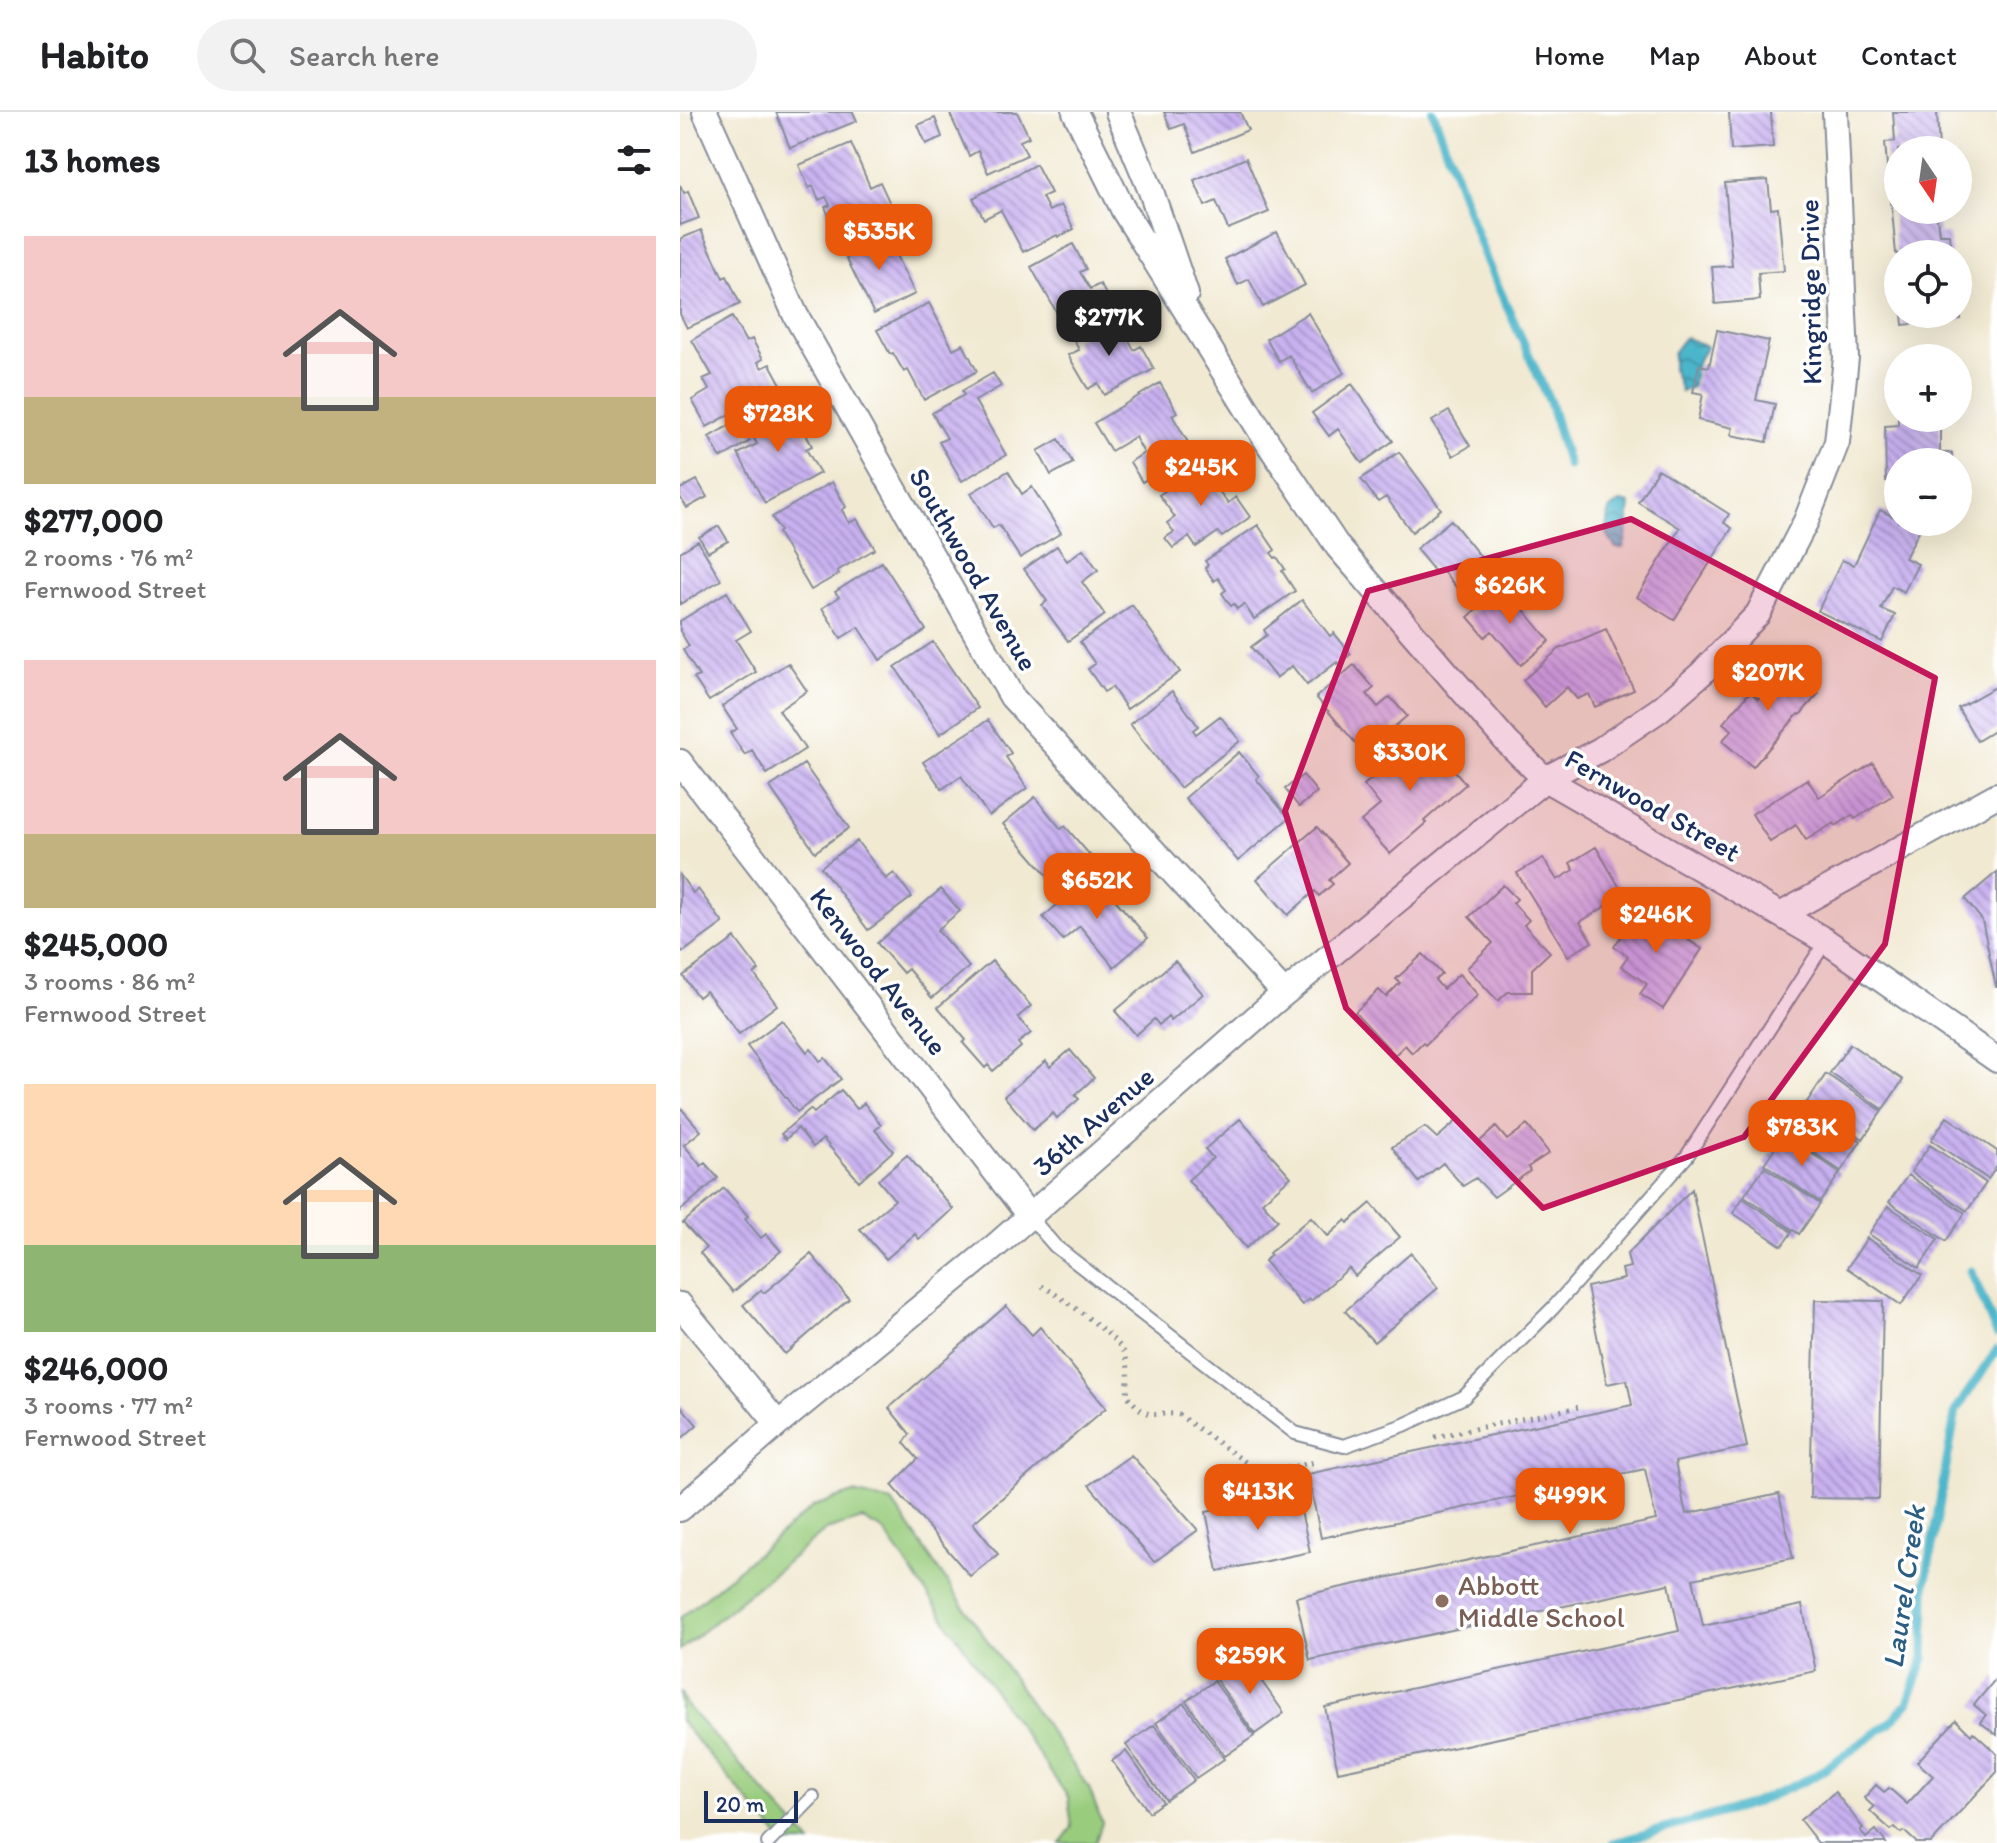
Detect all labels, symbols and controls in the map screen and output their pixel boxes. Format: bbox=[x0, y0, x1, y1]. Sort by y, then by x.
search box bbox=[197, 19, 757, 91]
text: Habito bbox=[40, 32, 149, 78]
icon: search bbox=[225, 33, 269, 77]
text: Search here bbox=[289, 37, 440, 74]
text: Home bbox=[1534, 38, 1605, 72]
text: Map bbox=[1649, 38, 1700, 72]
text: About bbox=[1744, 38, 1817, 72]
text: Contact bbox=[1861, 38, 1957, 72]
north arrow bbox=[1884, 136, 1972, 224]
map controls bbox=[1884, 136, 1972, 536]
icon: filters bbox=[612, 138, 656, 182]
text: 13 homes bbox=[24, 140, 160, 181]
street label: Kingridge Drive bbox=[1791, 199, 1829, 385]
pin: $535K bbox=[823, 204, 935, 272]
text: $535K bbox=[843, 214, 915, 246]
button: locate bbox=[1884, 240, 1972, 328]
icon: home bbox=[268, 288, 412, 432]
pin: $277K bbox=[1053, 290, 1165, 358]
text: $277K bbox=[1074, 300, 1144, 332]
button: + bbox=[1884, 344, 1972, 432]
pin: $728K bbox=[722, 386, 834, 454]
text: $728K bbox=[743, 396, 813, 428]
pin: $245K bbox=[1145, 440, 1257, 508]
button: − bbox=[1884, 448, 1972, 536]
text: $245K bbox=[1165, 450, 1237, 482]
street label: Southwood Avenue bbox=[902, 462, 1046, 676]
text: $277,000 bbox=[24, 500, 164, 541]
text: 2 rooms · 76 m² bbox=[24, 541, 193, 573]
pin: $626K bbox=[1454, 558, 1566, 626]
text: $626K bbox=[1475, 568, 1545, 600]
text: Fernwood Street bbox=[24, 573, 207, 605]
pin: $207K bbox=[1712, 645, 1824, 713]
text: $207K bbox=[1732, 655, 1804, 687]
icon: home bbox=[268, 712, 412, 856]
pin: $330K bbox=[1354, 725, 1466, 793]
text: $330K bbox=[1373, 735, 1447, 767]
street label: Fernwood Street bbox=[1559, 741, 1747, 869]
pin: $652K bbox=[1041, 853, 1153, 921]
text: $652K bbox=[1062, 863, 1132, 895]
street label: Kenwood Avenue bbox=[803, 880, 955, 1062]
pin: $246K bbox=[1600, 887, 1712, 955]
text: $246K bbox=[1620, 897, 1692, 929]
text: $245,000 bbox=[24, 924, 168, 965]
text: 3 rooms · 86 m² bbox=[24, 965, 195, 997]
text: Fernwood Street bbox=[24, 997, 207, 1029]
street label: 36th Avenue bbox=[1025, 1059, 1161, 1183]
pin: $783K bbox=[1746, 1100, 1858, 1168]
text: $783K bbox=[1766, 1110, 1838, 1142]
icon: home bbox=[268, 1136, 412, 1280]
text: $246,000 bbox=[24, 1348, 168, 1389]
text: 3 rooms · 77 m² bbox=[24, 1389, 193, 1421]
text: Fernwood Street bbox=[24, 1421, 207, 1453]
pin: $413K bbox=[1202, 1464, 1314, 1532]
pin: $499K bbox=[1514, 1468, 1626, 1536]
text: $413K bbox=[1222, 1474, 1294, 1506]
text: $499K bbox=[1534, 1478, 1606, 1510]
water label: Laurel Creek bbox=[1874, 1502, 1933, 1671]
place label: Abbott Middle School bbox=[1458, 1568, 1625, 1634]
marker: Abbott Middle School bbox=[1433, 1592, 1451, 1610]
pin: $259K bbox=[1194, 1628, 1306, 1696]
text: $259K bbox=[1215, 1638, 1285, 1670]
scale bar bbox=[704, 1787, 798, 1823]
text: 20 m bbox=[716, 1791, 765, 1818]

